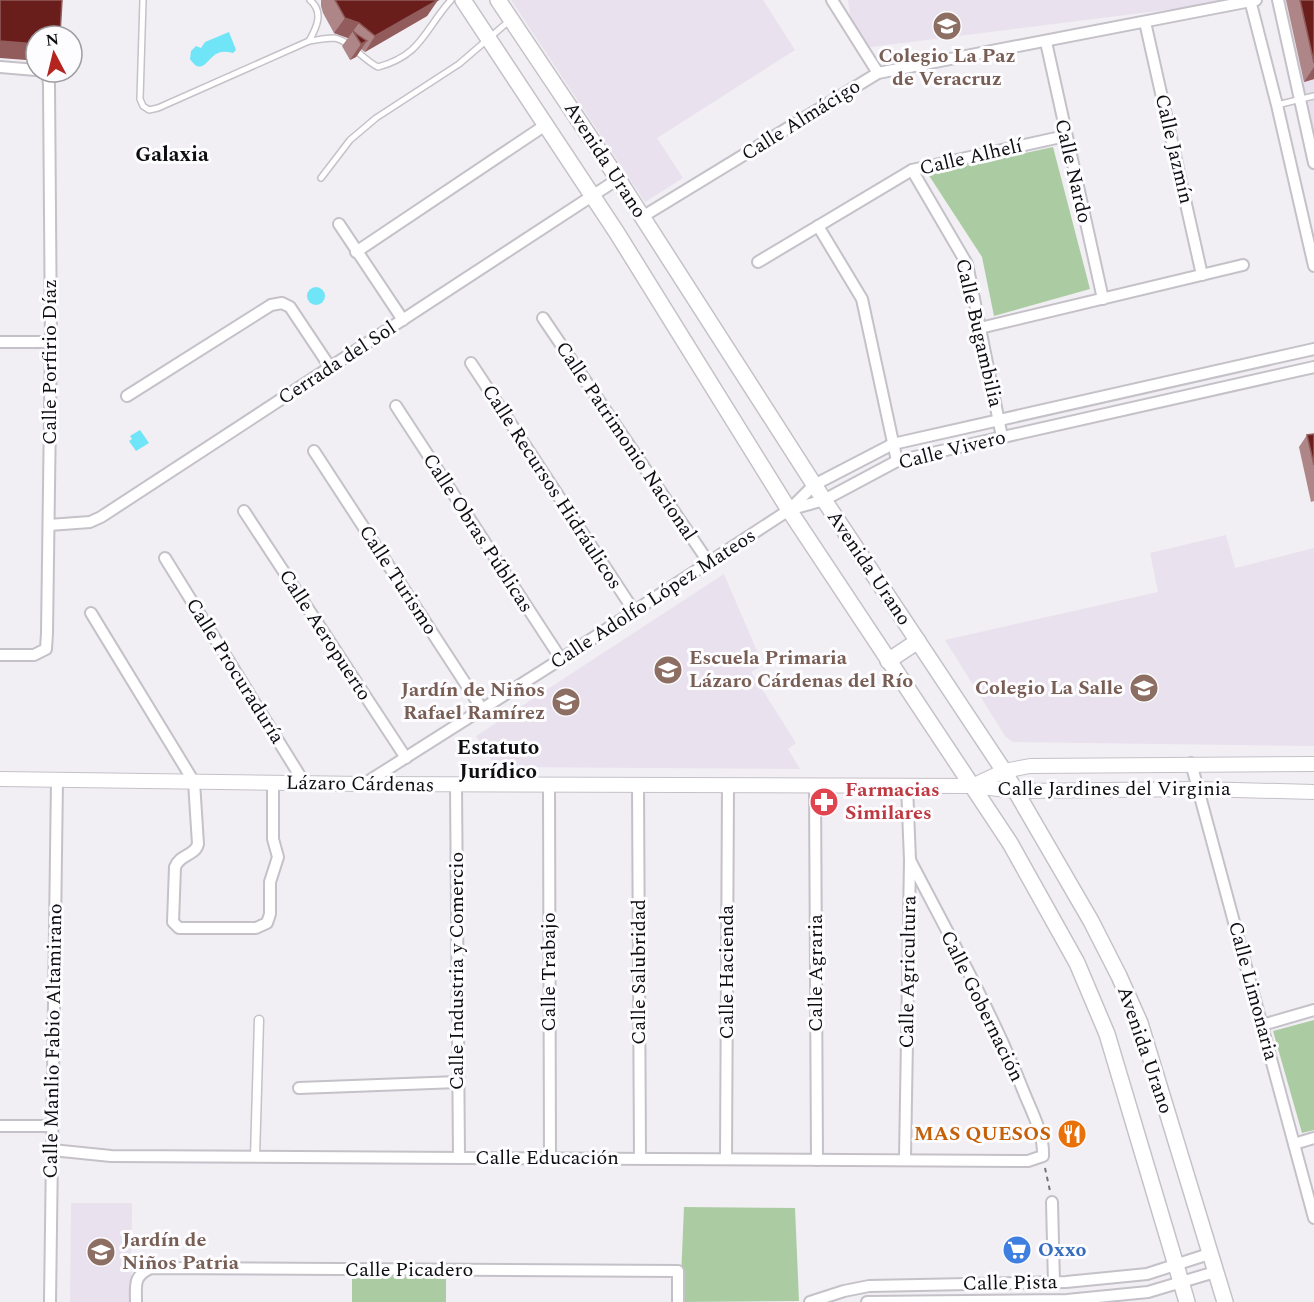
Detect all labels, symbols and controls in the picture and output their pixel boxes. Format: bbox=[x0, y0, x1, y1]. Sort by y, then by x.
school or university icon: Colegio La Paz de Veracruz bbox=[931, 10, 963, 42]
north arrow bbox=[24, 24, 84, 84]
text: N bbox=[44, 27, 60, 53]
place label: Colegio La Paz de Veracruz bbox=[879, 41, 1015, 94]
street label: Calle Almácigo bbox=[736, 71, 866, 169]
street label: Calle Jazmín bbox=[1147, 91, 1201, 207]
street label: Avenida Urano bbox=[556, 96, 654, 224]
street label: Calle Nardo bbox=[1046, 116, 1100, 226]
street label: Calle Alhelí bbox=[917, 130, 1026, 183]
district label: Galaxia bbox=[135, 139, 209, 171]
street label: Calle Bugambilia bbox=[947, 256, 1011, 411]
street label: Calle Porfirio Díaz bbox=[35, 279, 65, 445]
street label: Cerrada del Sol bbox=[272, 314, 402, 412]
street label: Calle Patrimonio Nacional bbox=[548, 335, 704, 547]
street label: Calle Recursos Hidráulicos bbox=[474, 378, 630, 596]
street label: Calle Vivero bbox=[895, 422, 1009, 478]
street label: Calle Obras Públicas bbox=[415, 447, 541, 619]
street label: Avenida Urano bbox=[819, 504, 919, 632]
street label: Calle Turismo bbox=[351, 519, 445, 641]
street label: Calle Adolfo López Mateos bbox=[544, 521, 762, 677]
street label: Calle Aeropuerto bbox=[271, 563, 379, 707]
street label: Calle Procuraduría bbox=[178, 592, 292, 750]
place label: Escuela Primaria Lázaro Cárdenas del Río bbox=[689, 643, 913, 696]
school or university icon: Escuela Primaria Lázaro Cárdenas del Río bbox=[652, 654, 684, 686]
school or university icon: Colegio La Salle bbox=[1128, 672, 1160, 704]
place label: Colegio La Salle bbox=[975, 673, 1123, 703]
place label: Jardín de Niños Rafael Ramírez bbox=[401, 675, 545, 728]
school or university icon: Jardín de Niños Rafael Ramírez bbox=[550, 686, 582, 718]
district label: Estatuto Jurídico bbox=[457, 732, 539, 788]
street label: Lázaro Cárdenas bbox=[286, 768, 434, 800]
street label: Calle Jardines del Virginia bbox=[997, 774, 1231, 804]
place label: Farmacias Similares bbox=[845, 775, 940, 828]
pharmacy icon: Farmacias Similares bbox=[808, 786, 840, 818]
street label: Calle Industria y Comercio bbox=[442, 852, 472, 1090]
street label: Calle Agricultura bbox=[892, 895, 924, 1049]
street label: Calle Salubridad bbox=[624, 899, 654, 1045]
street label: Calle Manlio Fabio Altamirano bbox=[36, 903, 70, 1179]
street label: Calle Hacienda bbox=[712, 904, 742, 1039]
street label: Calle Trabajo bbox=[534, 912, 564, 1032]
street label: Calle Agraria bbox=[801, 914, 831, 1032]
street label: Calle Limonaria bbox=[1220, 918, 1286, 1064]
street label: Calle Gobernación bbox=[932, 925, 1032, 1087]
street label: Avenida Urano bbox=[1109, 982, 1181, 1118]
restaurant icon: MAS QUESOS bbox=[1056, 1118, 1088, 1150]
place label: MAS QUESOS bbox=[914, 1119, 1051, 1149]
street label: Calle Educación bbox=[475, 1143, 619, 1173]
place label: Jardín de Niños Patria bbox=[122, 1225, 240, 1278]
supermarket icon: Oxxo bbox=[1001, 1234, 1033, 1266]
place label: Oxxo bbox=[1038, 1235, 1087, 1265]
school or university icon: Jardín de Niños Patria bbox=[85, 1236, 117, 1268]
street label: Calle Picadero bbox=[345, 1255, 473, 1285]
street label: Calle Pista bbox=[962, 1267, 1058, 1299]

